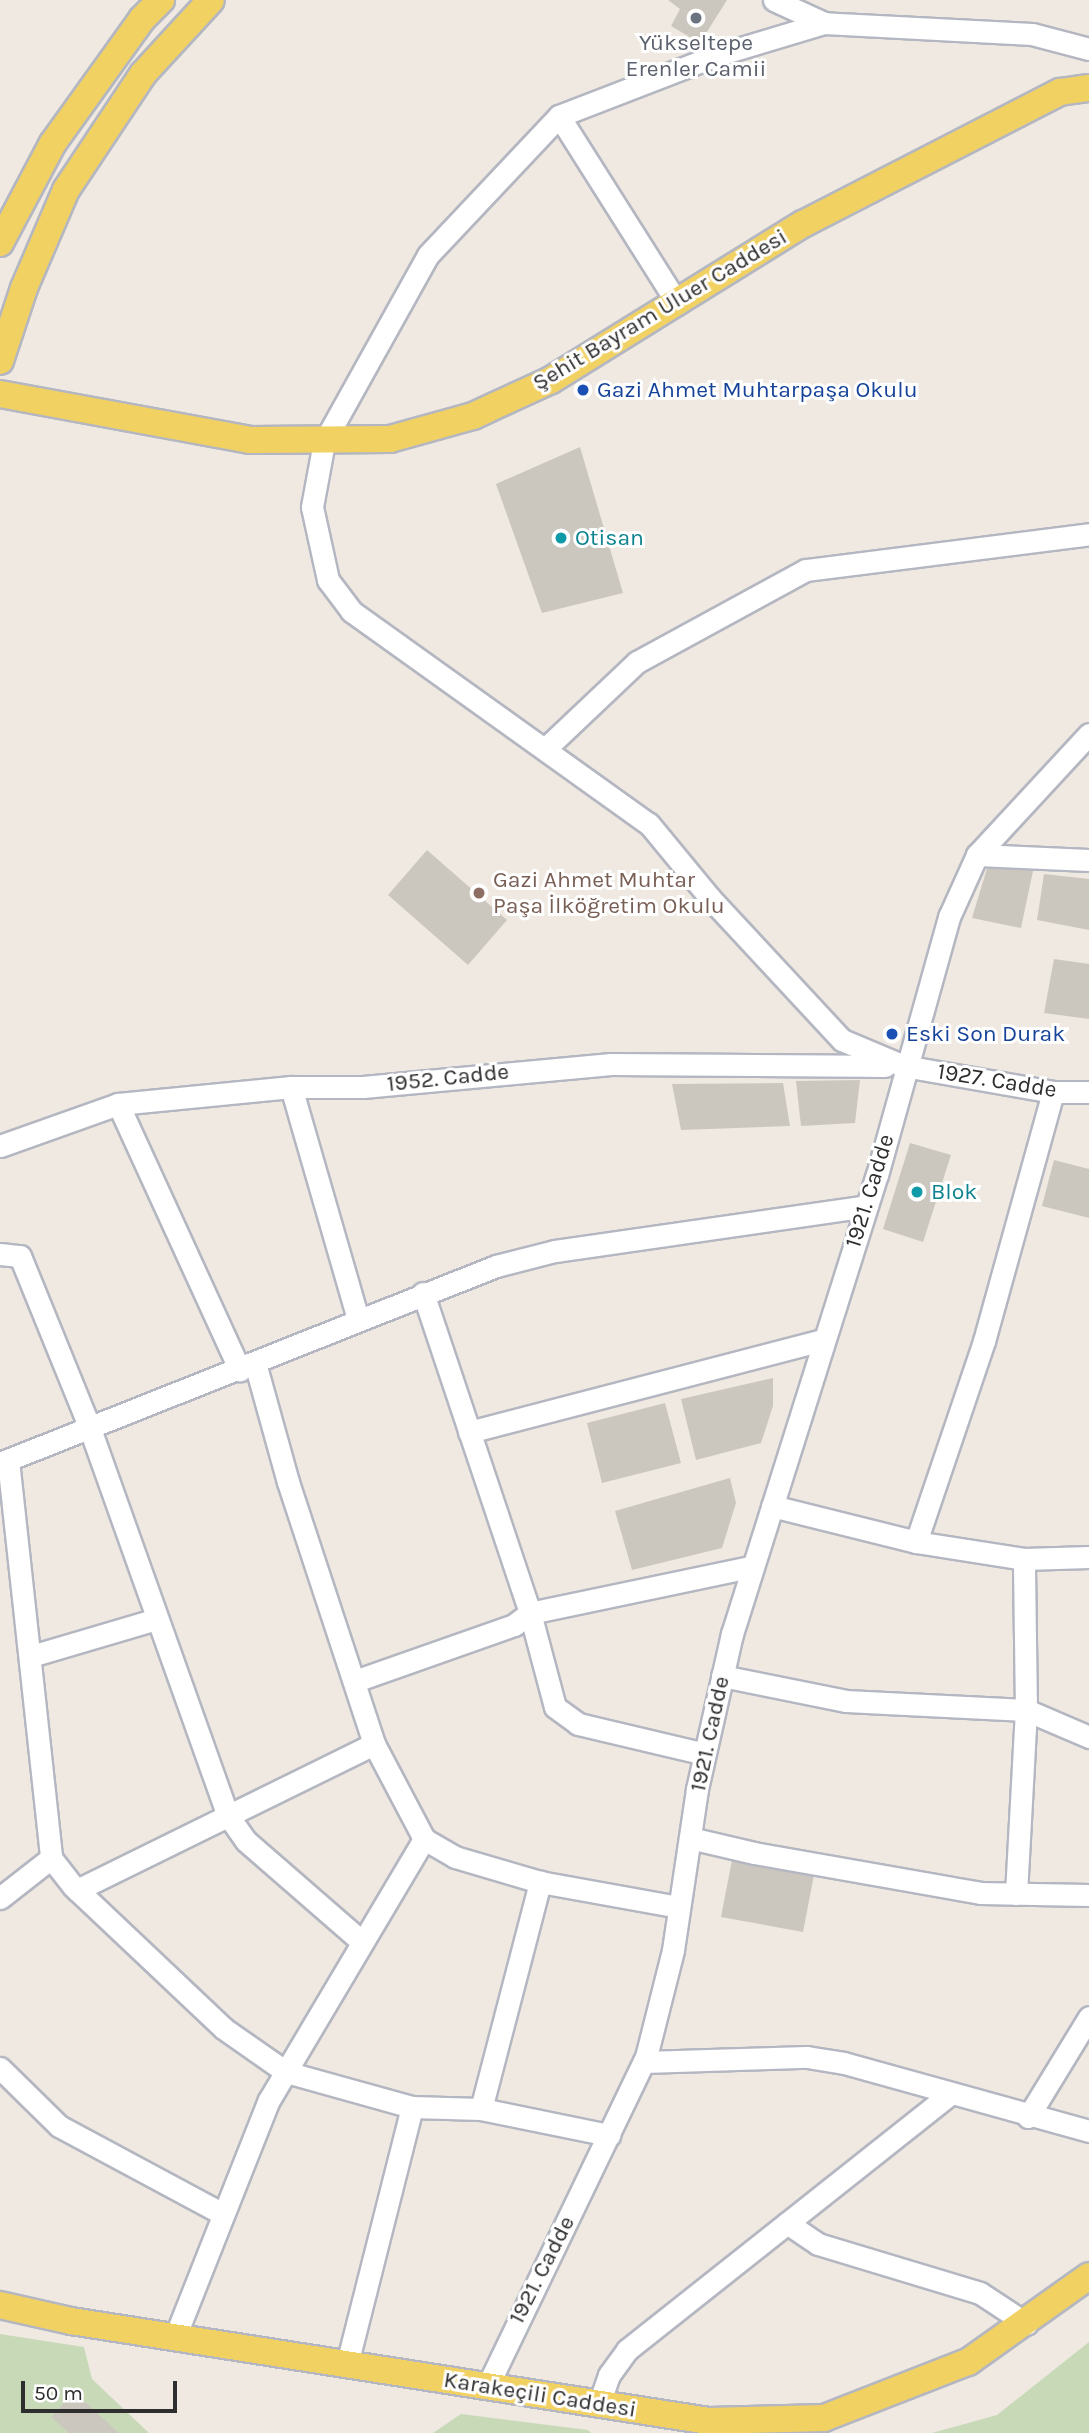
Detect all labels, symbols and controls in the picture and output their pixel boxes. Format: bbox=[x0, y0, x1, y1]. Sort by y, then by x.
marker: Yükseltepe Erenler Camii bbox=[688, 10, 704, 26]
place label: Yükseltepe Erenler Camii bbox=[626, 29, 766, 83]
street label: Şehit Bayram Uluer Caddesi bbox=[528, 223, 792, 397]
place label: Gazi Ahmet Muhtarpaşa Okulu bbox=[597, 376, 918, 404]
marker: Gazi Ahmet Muhtarpaşa Okulu bbox=[575, 382, 591, 398]
place label: Otisan bbox=[575, 524, 644, 552]
marker: Otisan bbox=[553, 530, 569, 546]
place label: Gazi Ahmet Muhtar Paşa İlköğretim Okulu bbox=[493, 866, 725, 920]
marker: Gazi Ahmet Muhtar Paşa İlköğretim Okulu bbox=[471, 885, 487, 901]
place label: Eski Son Durak bbox=[906, 1020, 1065, 1048]
marker: Eski Son Durak bbox=[884, 1026, 900, 1042]
street label: 1952. Cadde bbox=[386, 1058, 510, 1098]
street label: 1927. Cadde bbox=[935, 1058, 1059, 1104]
street label: 1921. Cadde bbox=[840, 1131, 900, 1251]
place label: Blok bbox=[931, 1178, 977, 1206]
marker: Blok bbox=[909, 1184, 925, 1200]
street label: 1921. Cadde bbox=[684, 1674, 736, 1794]
street label: 1921. Cadde bbox=[503, 2211, 581, 2329]
scale bar bbox=[24, 2366, 180, 2410]
street label: Karakeçili Caddesi bbox=[442, 2366, 638, 2424]
text: 50 m bbox=[34, 2381, 83, 2405]

